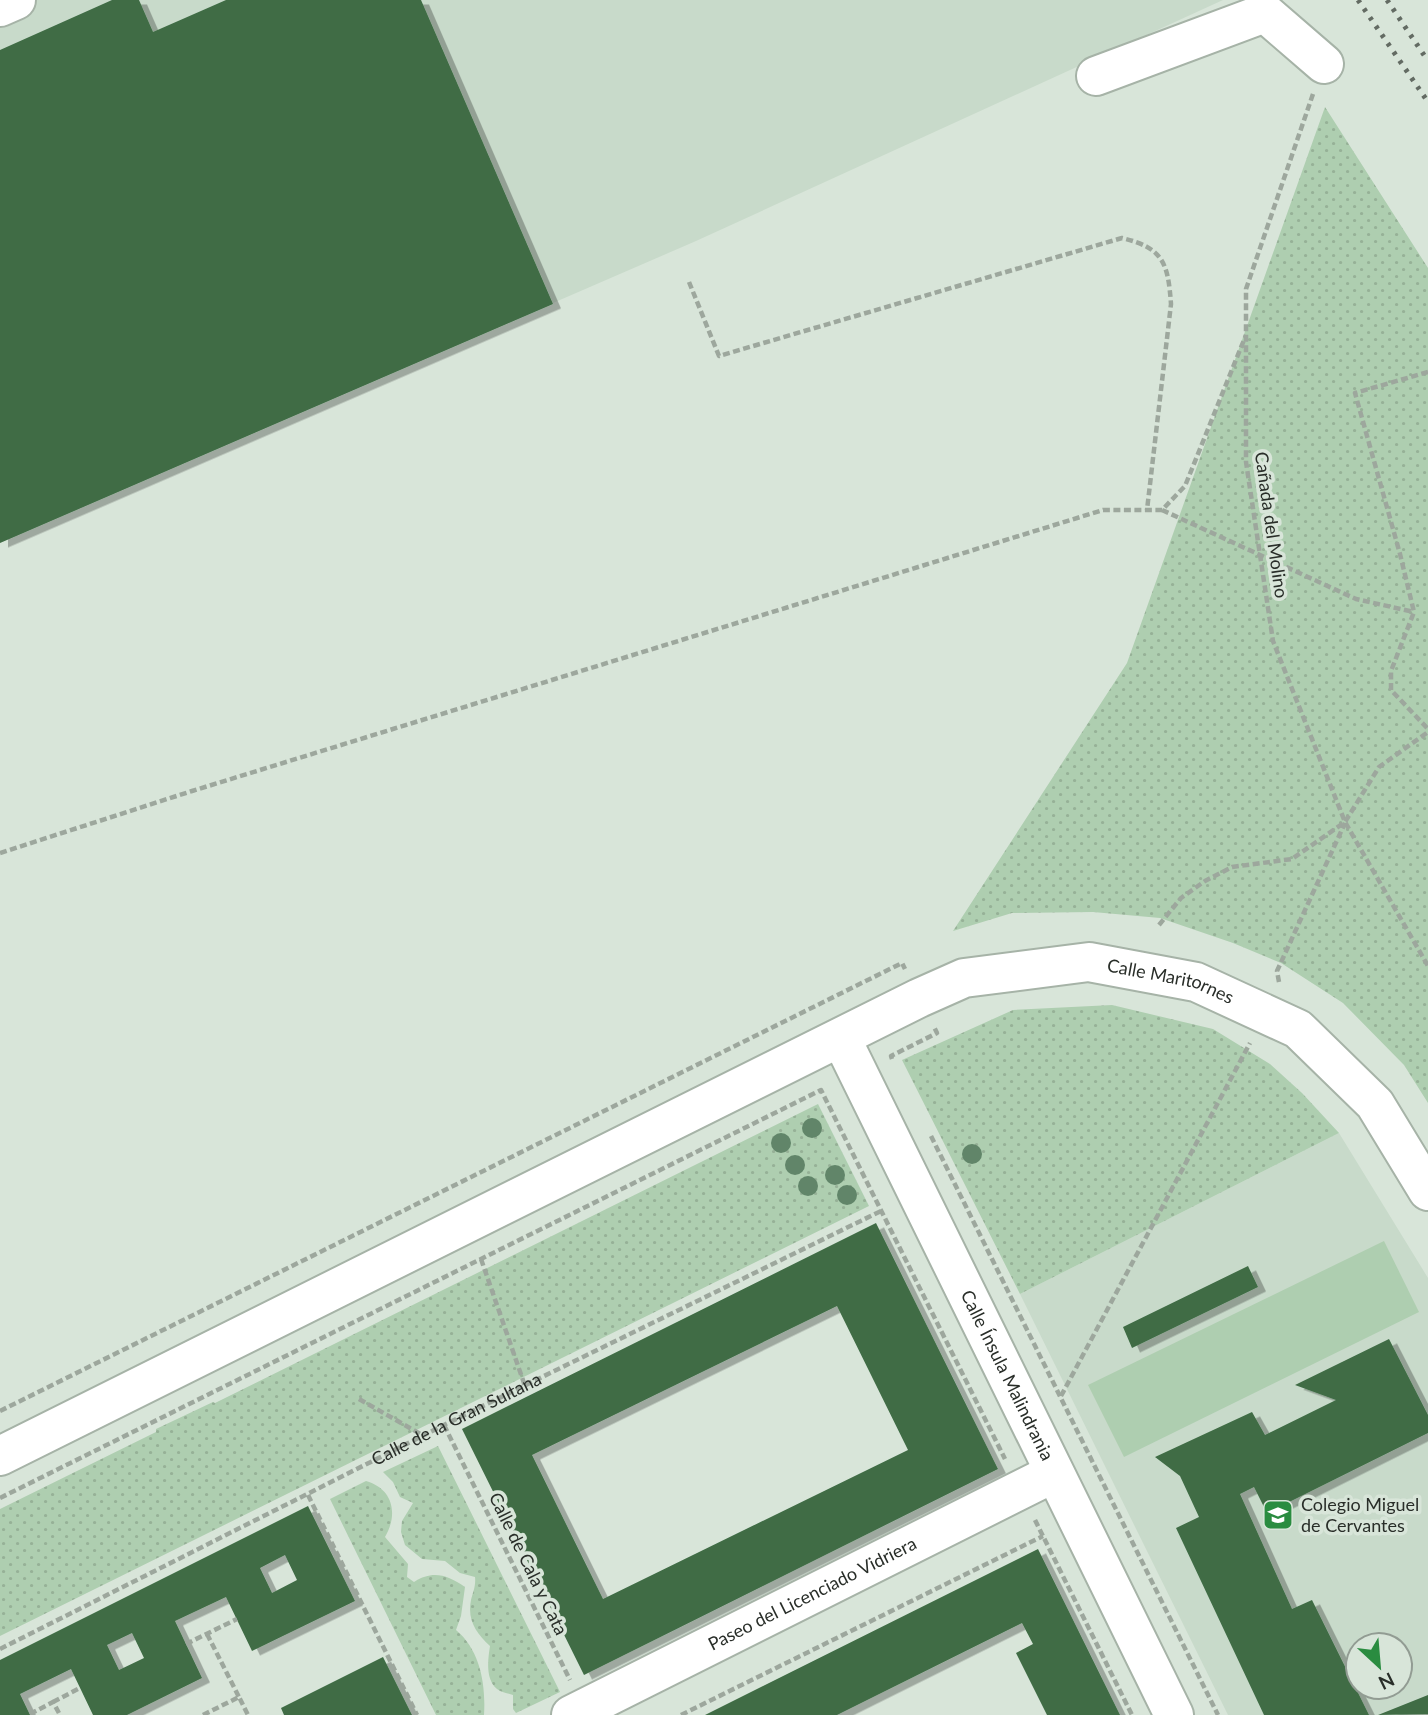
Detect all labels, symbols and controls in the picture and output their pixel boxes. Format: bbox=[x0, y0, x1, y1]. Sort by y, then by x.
street label: Cañada del Molino bbox=[1251, 450, 1293, 599]
street label: Calle Maritornes bbox=[1106, 954, 1238, 1008]
street label: Calle Ínsula Malindrania bbox=[957, 1286, 1059, 1464]
street label: Calle de la Gran Sultana bbox=[367, 1367, 545, 1470]
street label: Calle de Cala y Cata bbox=[485, 1489, 573, 1638]
place label: Colegio Miguel de Cervantes bbox=[1301, 1493, 1419, 1536]
school or university icon: Colegio Miguel de Cervantes bbox=[1261, 1498, 1295, 1532]
street label: Paseo del Licenciado Vidriera bbox=[704, 1532, 920, 1655]
north arrow bbox=[1344, 1631, 1414, 1701]
text: N bbox=[1375, 1668, 1398, 1695]

